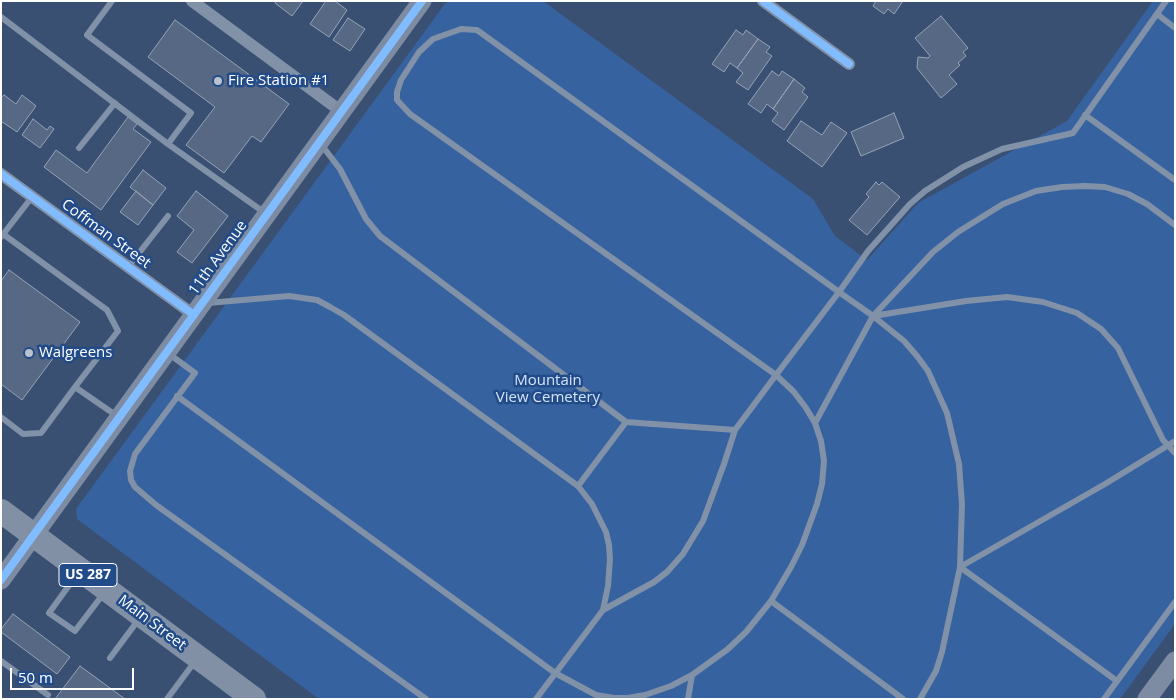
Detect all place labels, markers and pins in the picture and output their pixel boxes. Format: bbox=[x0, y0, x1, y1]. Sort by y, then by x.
place label: Fire Station #1 bbox=[228, 72, 329, 90]
marker: Fire Station #1 bbox=[212, 75, 224, 87]
place label: Walgreens bbox=[39, 344, 112, 362]
marker: Walgreens bbox=[23, 347, 35, 359]

